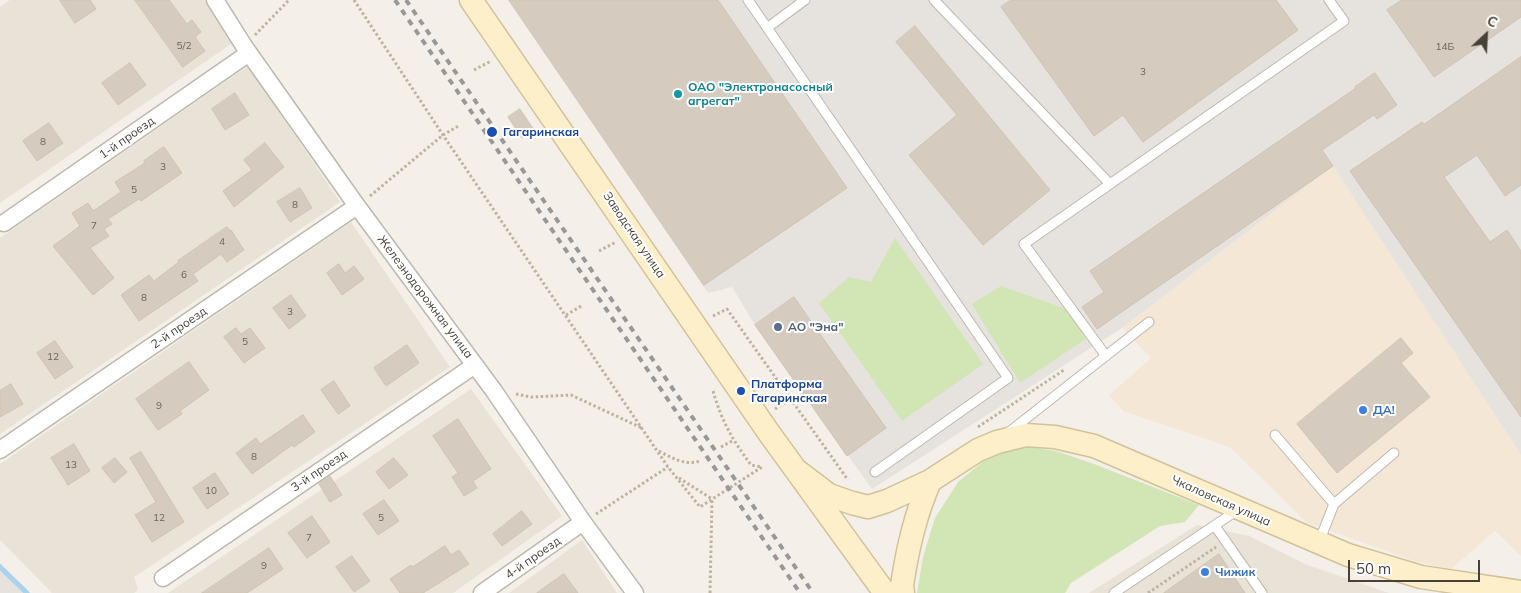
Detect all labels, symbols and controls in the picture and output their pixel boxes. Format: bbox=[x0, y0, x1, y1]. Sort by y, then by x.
north arrow bbox=[1461, 10, 1511, 60]
text: С bbox=[1484, 11, 1500, 32]
house number: 5/2 bbox=[177, 40, 191, 52]
house number: 14Б bbox=[1436, 41, 1454, 53]
house number: 3 bbox=[1140, 66, 1146, 78]
place label: ОАО "Электронасосный агрегат" bbox=[688, 80, 833, 108]
marker: ОАО "Электронасосный агрегат" bbox=[672, 88, 684, 100]
street label: 1-й проезд bbox=[97, 114, 157, 162]
marker: Гагаринская bbox=[485, 125, 499, 139]
place label: Гагаринская bbox=[503, 125, 579, 139]
house number: 8 bbox=[40, 136, 46, 148]
house number: 3 bbox=[160, 161, 166, 173]
house number: 5 bbox=[131, 184, 137, 196]
street label: Заводская улица bbox=[600, 189, 668, 281]
house number: 8 bbox=[292, 199, 298, 211]
house number: 7 bbox=[91, 220, 97, 232]
street label: Железнодорожная улица bbox=[374, 233, 476, 361]
house number: 4 bbox=[219, 236, 225, 248]
house number: 6 bbox=[181, 269, 187, 281]
house number: 8 bbox=[141, 292, 147, 304]
street label: 2-й проезд bbox=[148, 304, 210, 352]
house number: 3 bbox=[287, 306, 293, 318]
place label: АО "Эна" bbox=[788, 320, 844, 334]
marker: АО "Эна" bbox=[772, 321, 784, 333]
house number: 5 bbox=[242, 336, 248, 348]
house number: 12 bbox=[47, 351, 59, 363]
place label: Платформа Гагаринская bbox=[751, 377, 827, 405]
marker: Платформа Гагаринская bbox=[735, 385, 747, 397]
house number: 9 bbox=[156, 400, 162, 412]
place label: ДА! bbox=[1373, 403, 1395, 417]
marker: ДА! bbox=[1357, 404, 1369, 416]
street label: 3-й проезд bbox=[288, 447, 350, 495]
house number: 8 bbox=[251, 451, 257, 463]
house number: 13 bbox=[65, 459, 77, 471]
street label: Чкаловская улица bbox=[1169, 473, 1273, 529]
house number: 10 bbox=[205, 485, 217, 497]
house number: 12 bbox=[153, 512, 165, 524]
house number: 5 bbox=[378, 512, 384, 524]
house number: 7 bbox=[306, 532, 312, 544]
street label: 4-й проезд bbox=[503, 534, 563, 582]
scale bar bbox=[1351, 550, 1484, 582]
text: 50 m bbox=[1356, 559, 1391, 578]
house number: 9 bbox=[261, 560, 267, 572]
place label: Чижик bbox=[1215, 565, 1255, 579]
marker: Чижик bbox=[1199, 566, 1211, 578]

